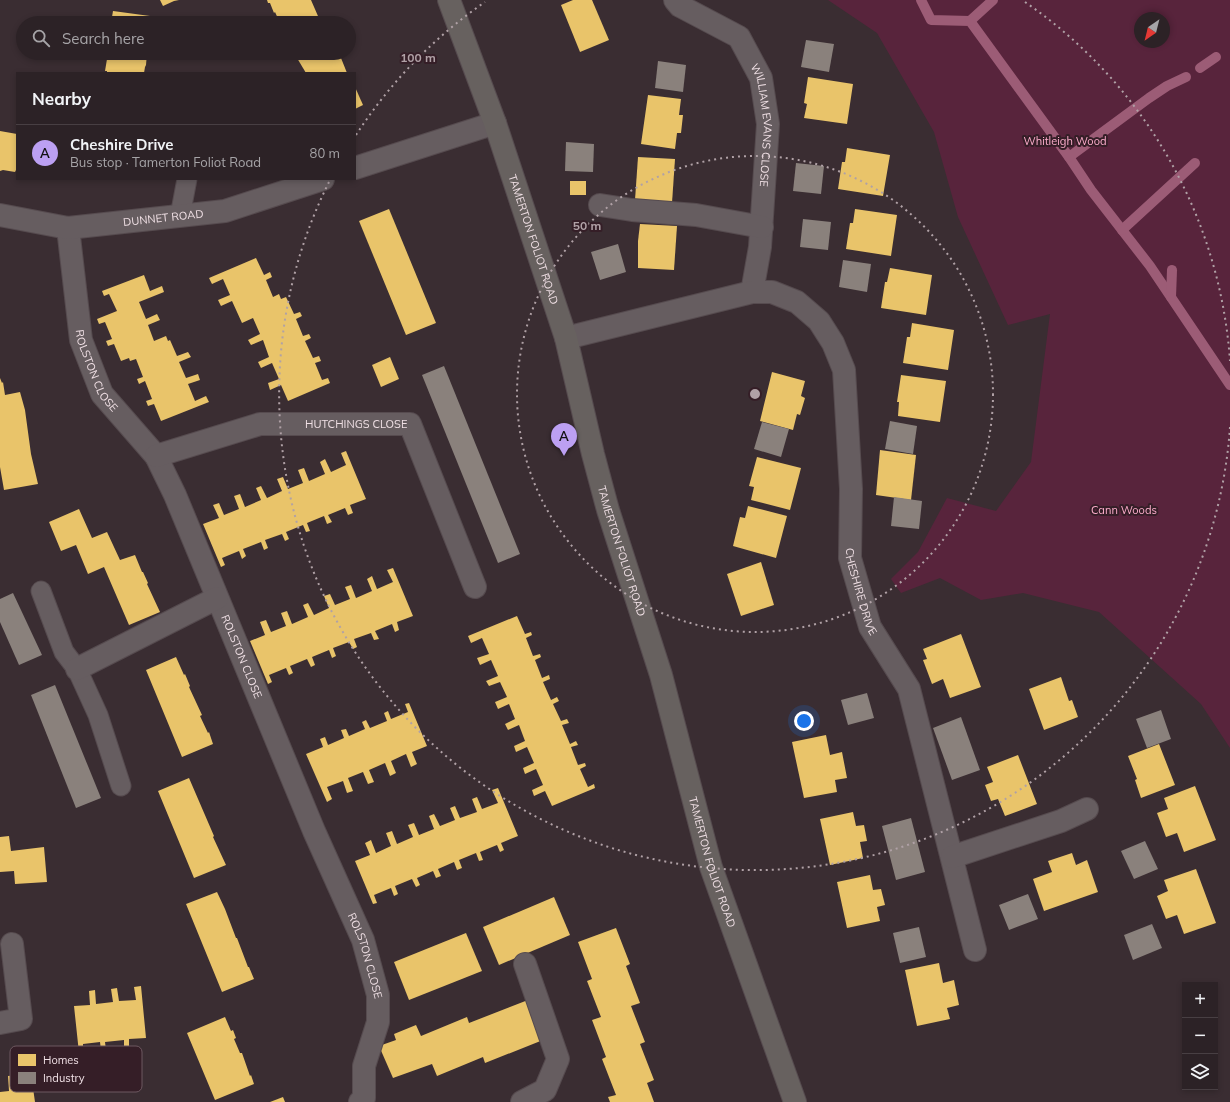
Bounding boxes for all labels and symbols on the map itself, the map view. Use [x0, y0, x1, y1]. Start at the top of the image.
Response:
north arrow [1134, 12, 1170, 48]
text: 100 m [400, 50, 436, 65]
street label: WILLIAM EVANS CLOSE [748, 61, 775, 187]
park label: Whitleigh Wood [1023, 134, 1107, 148]
street label: TAMERTON FOLIOT ROAD [505, 173, 561, 306]
street label: DUNNET ROAD [122, 206, 204, 229]
text: 50 m [573, 218, 601, 233]
street label: ROLSTON CLOSE [73, 329, 121, 414]
centre of rings [748, 387, 762, 401]
street label: HUTCHINGS CLOSE [305, 417, 407, 431]
pin: A [551, 423, 577, 456]
street label: TAMERTON FOLIOT ROAD [595, 484, 649, 618]
park label: Cann Woods [1091, 503, 1157, 517]
street label: CHESHIRE DRIVE [843, 548, 880, 638]
street label: ROLSTON CLOSE [218, 612, 265, 700]
your location [794, 711, 814, 731]
street label: TAMERTON FOLIOT ROAD [686, 795, 739, 929]
street label: ROLSTON CLOSE [345, 911, 386, 1000]
legend [10, 1046, 142, 1092]
text: Homes [43, 1053, 79, 1067]
text: Industry [43, 1071, 85, 1085]

